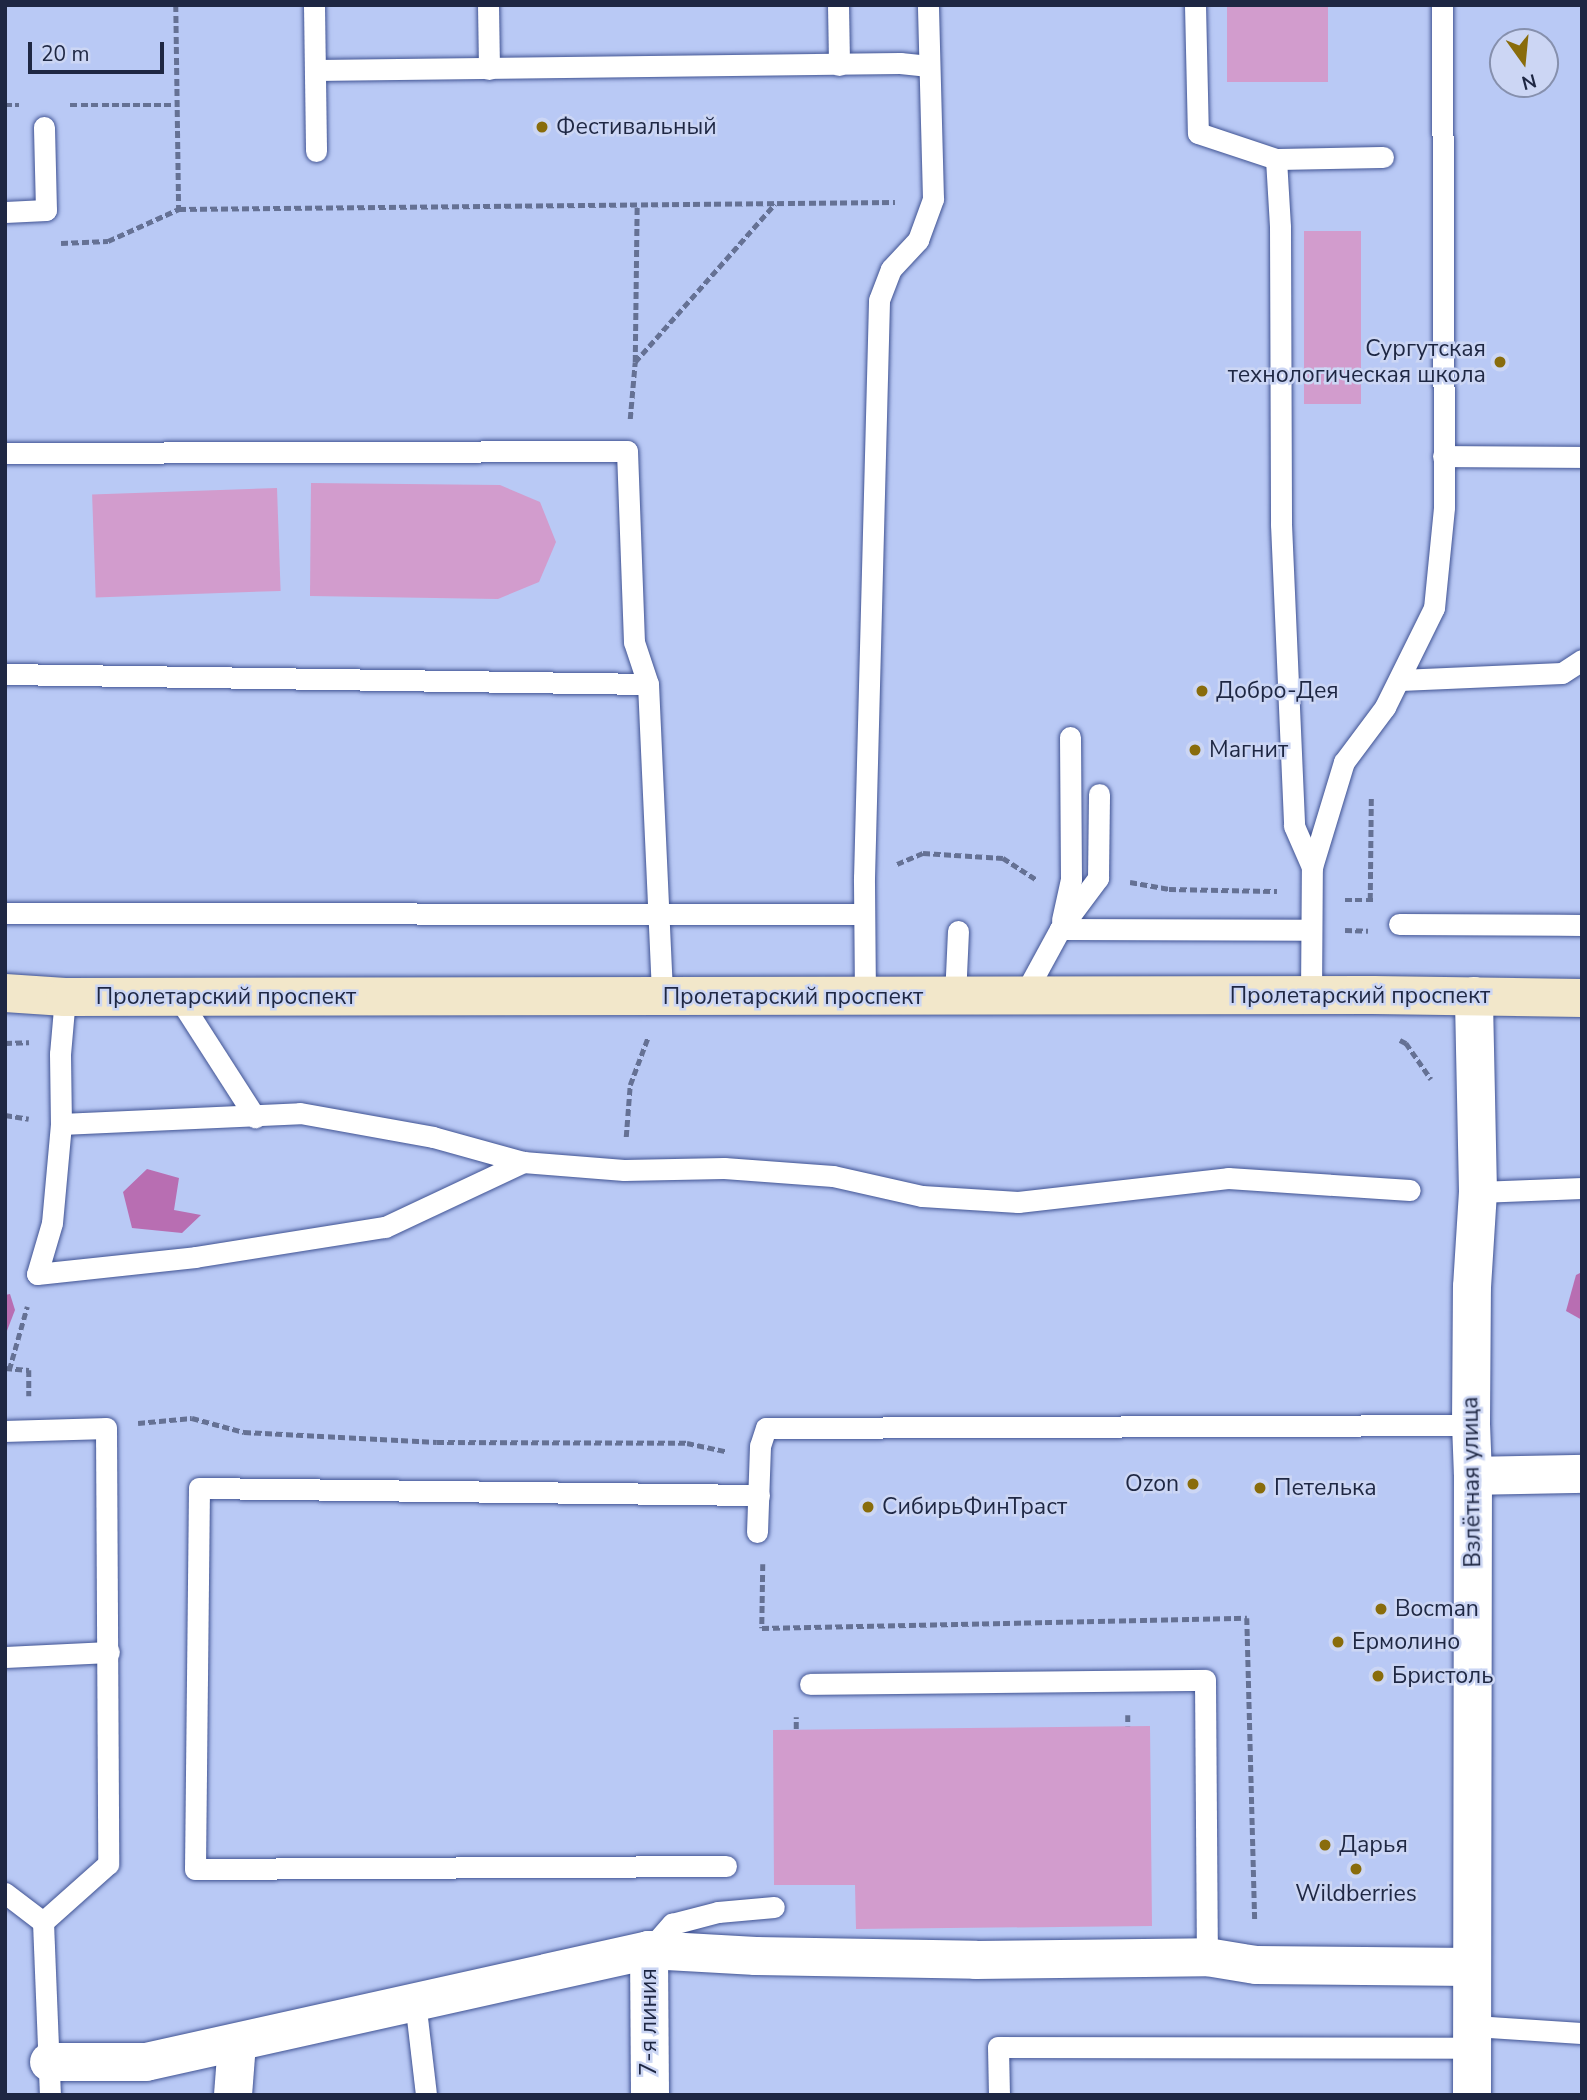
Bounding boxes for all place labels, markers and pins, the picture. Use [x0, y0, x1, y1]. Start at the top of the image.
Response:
place label: Фестивальный [556, 113, 717, 141]
marker: Фестивальный [534, 119, 550, 135]
place label: Сургутская технологическая школа [1228, 335, 1486, 389]
marker: Сургутская технологическая школа [1492, 354, 1508, 370]
place label: Добро-Дея [1216, 677, 1339, 705]
marker: Добро-Дея [1194, 683, 1210, 699]
place label: Магнит [1209, 736, 1288, 764]
marker: Магнит [1187, 742, 1203, 758]
place label: Ozon [1125, 1470, 1179, 1498]
place label: Петелька [1274, 1474, 1377, 1502]
marker: Ozon [1185, 1476, 1201, 1492]
marker: Петелька [1252, 1480, 1268, 1496]
place label: СибирьФинТраст [882, 1493, 1067, 1521]
marker: СибирьФинТраст [860, 1499, 876, 1515]
place label: Bocman [1395, 1595, 1479, 1623]
marker: Bocman [1373, 1601, 1389, 1617]
place label: Ермолино [1352, 1628, 1460, 1656]
marker: Ермолино [1330, 1634, 1346, 1650]
place label: Бристоль [1392, 1662, 1494, 1690]
marker: Бристоль [1370, 1668, 1386, 1684]
place label: Дарья [1339, 1831, 1408, 1859]
marker: Дарья [1317, 1837, 1333, 1853]
marker: Wildberries [1348, 1861, 1364, 1877]
place label: Wildberries [1295, 1880, 1417, 1908]

